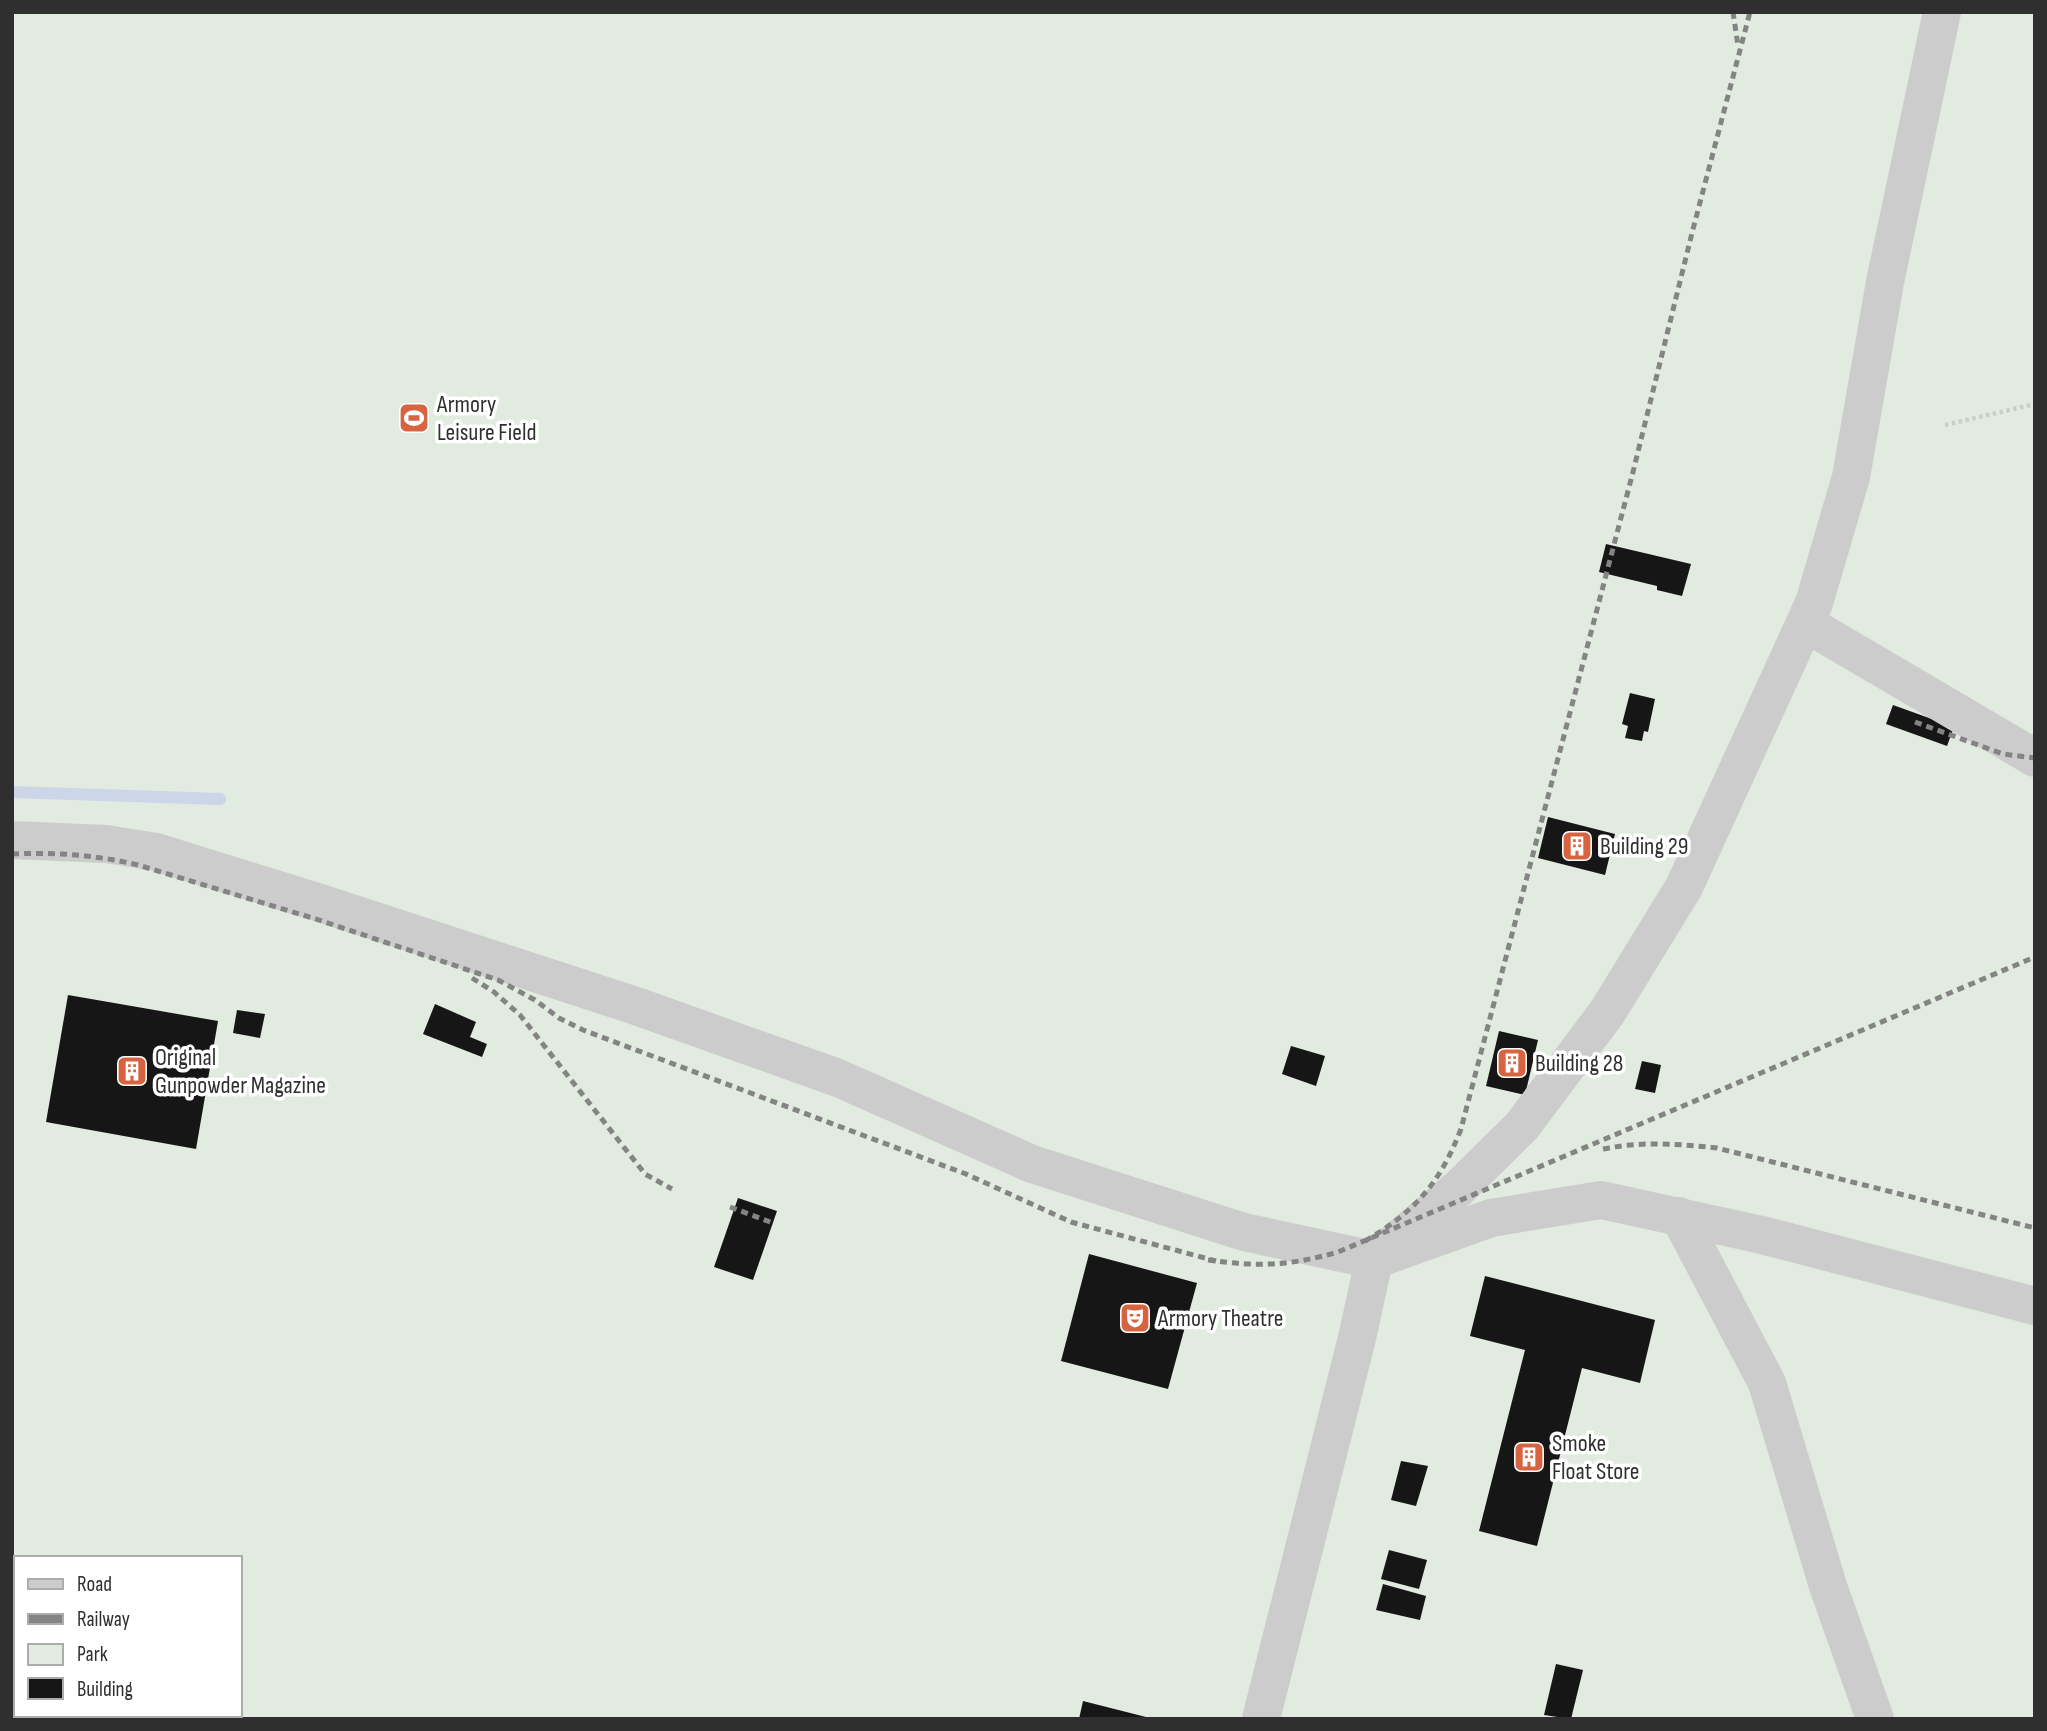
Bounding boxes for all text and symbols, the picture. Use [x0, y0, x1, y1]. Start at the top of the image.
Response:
place label: Armory Leisure Field [436, 390, 536, 447]
sports icon: Armory Leisure Field [397, 401, 431, 435]
building icon: Building 29 [1560, 829, 1594, 863]
place label: Building 29 [1600, 832, 1688, 861]
place label: Original Gunpowder Magazine [155, 1043, 326, 1100]
building icon: Building 28 [1495, 1046, 1529, 1080]
place label: Building 28 [1535, 1049, 1623, 1078]
building icon: Original Gunpowder Magazine [115, 1054, 149, 1088]
theatre icon: Armory Theatre [1118, 1301, 1152, 1335]
place label: Armory Theatre [1157, 1304, 1283, 1333]
place label: Smoke Float Store [1552, 1429, 1639, 1486]
building icon: Smoke Float Store [1512, 1440, 1546, 1474]
legend [14, 1556, 242, 1717]
text: Road [77, 1572, 112, 1597]
text: Railway [77, 1607, 130, 1632]
text: Park [77, 1642, 108, 1667]
text: Building [77, 1677, 133, 1702]

